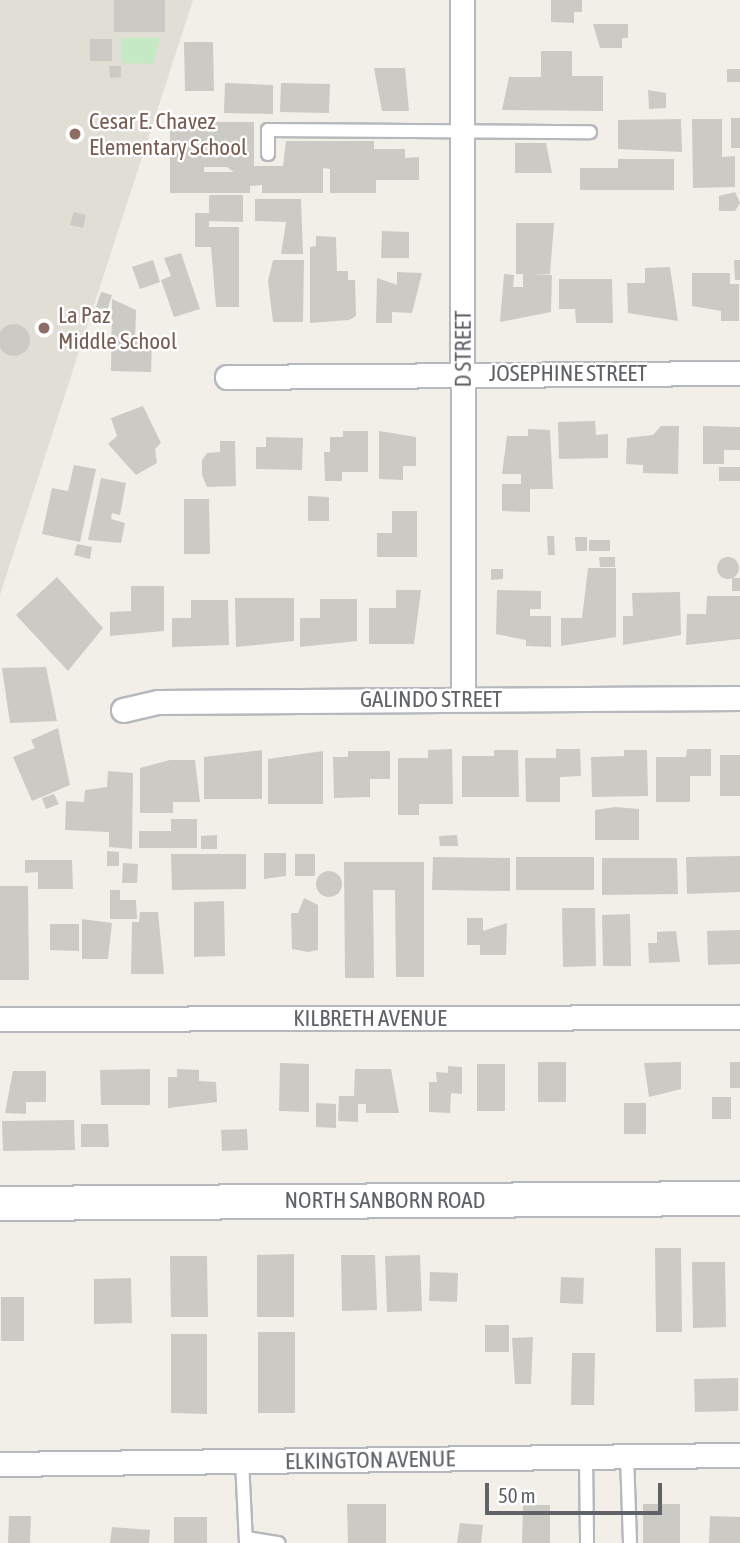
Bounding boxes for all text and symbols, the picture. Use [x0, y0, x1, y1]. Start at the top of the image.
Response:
place label: Cesar E. Chavez Elementary School [89, 107, 247, 161]
marker: Cesar E. Chavez Elementary School [67, 126, 83, 142]
place label: La Paz Middle School [58, 301, 177, 355]
street label: D STREET [449, 311, 477, 387]
marker: La Paz Middle School [36, 320, 52, 336]
street label: JOSEPHINE STREET [489, 359, 647, 387]
street label: GALINDO STREET [360, 685, 502, 713]
street label: KILBRETH AVENUE [293, 1004, 447, 1032]
street label: NORTH SANBORN ROAD [284, 1186, 486, 1214]
street label: ELKINGTON AVENUE [285, 1445, 455, 1475]
scale bar [488, 1470, 665, 1514]
text: 50 m [498, 1483, 536, 1507]

